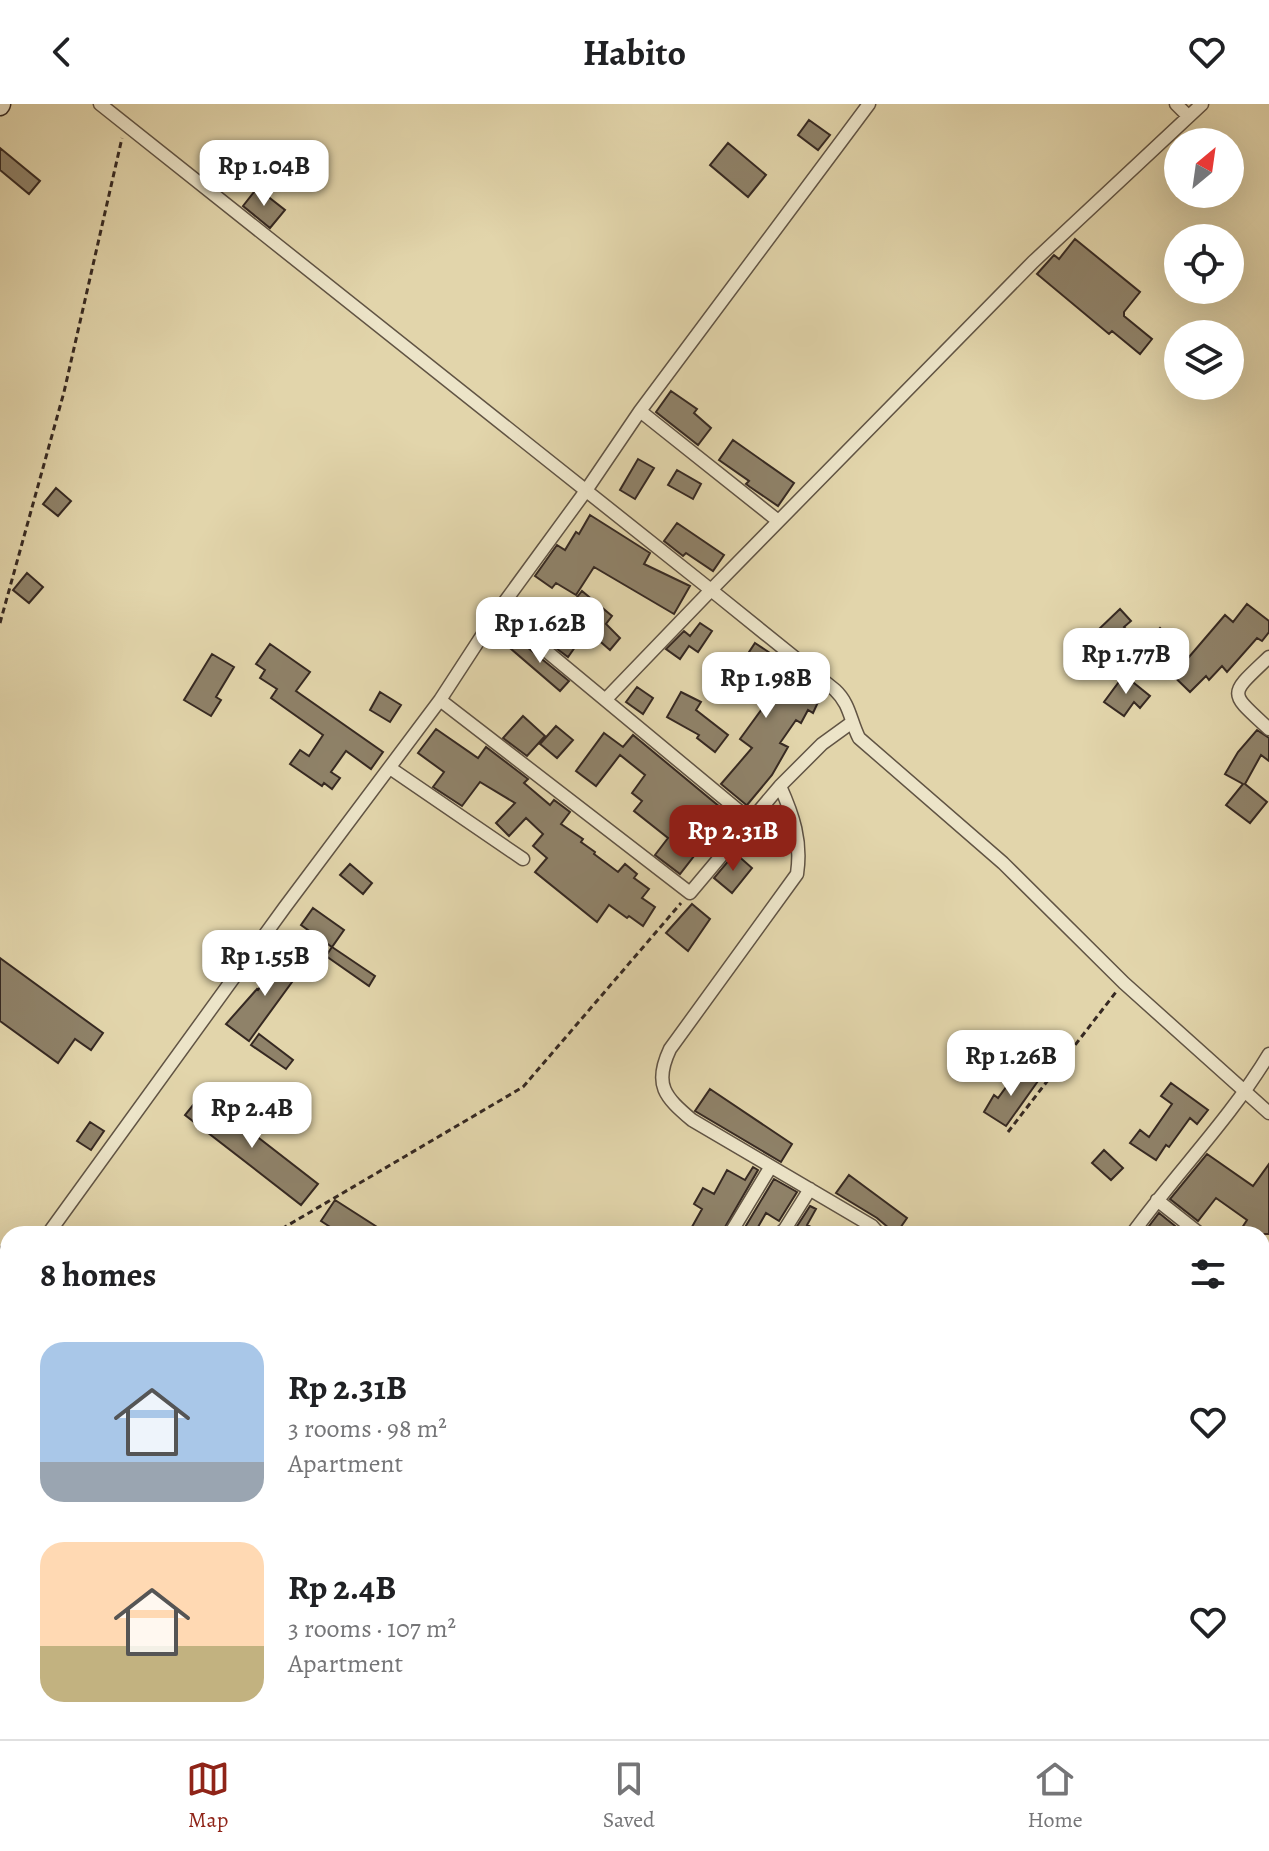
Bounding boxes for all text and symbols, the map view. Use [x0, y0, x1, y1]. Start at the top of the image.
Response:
text: Habito [583, 28, 686, 77]
icon: back [40, 30, 84, 74]
icon: heart [1185, 30, 1229, 74]
north arrow [1164, 128, 1244, 208]
map controls [1164, 128, 1244, 400]
pin: Rp 1.04B [181, 140, 347, 208]
text: Rp 1.04B [218, 148, 310, 183]
button: locate [1164, 224, 1244, 304]
button: layers [1164, 320, 1244, 400]
pin: Rp 1.62B [457, 597, 623, 665]
text: Rp 1.62B [494, 605, 586, 640]
pin: Rp 1.77B [1043, 628, 1209, 696]
text: Rp 1.77B [1081, 636, 1171, 671]
pin: Rp 1.98B [683, 652, 849, 720]
text: Rp 1.98B [720, 660, 812, 695]
pin: Rp 2.31B [650, 805, 816, 873]
text: Rp 2.31B [687, 813, 779, 848]
pin: Rp 1.55B [182, 930, 348, 998]
text: Rp 1.55B [220, 938, 310, 973]
pin: Rp 1.26B [928, 1030, 1094, 1098]
text: Rp 1.26B [965, 1038, 1057, 1073]
pin: Rp 2.4B [178, 1082, 326, 1150]
text: Rp 2.4B [211, 1090, 293, 1125]
text: 8 homes [40, 1251, 156, 1298]
icon: filters [1186, 1252, 1230, 1296]
text: Rp 2.31B [288, 1364, 407, 1411]
icon: home [104, 1374, 200, 1470]
icon: heart [1186, 1400, 1230, 1444]
text: 3 rooms · 98 m² [288, 1411, 447, 1446]
text: Apartment [288, 1446, 403, 1481]
text: Rp 2.4B [288, 1564, 396, 1611]
icon: home [104, 1574, 200, 1670]
icon: heart [1186, 1600, 1230, 1644]
text: 3 rooms · 107 m² [288, 1611, 456, 1646]
text: Apartment [288, 1646, 403, 1681]
tab: Map [186, 1757, 230, 1835]
tab: Saved [603, 1757, 655, 1835]
tab: Home [1027, 1757, 1083, 1835]

